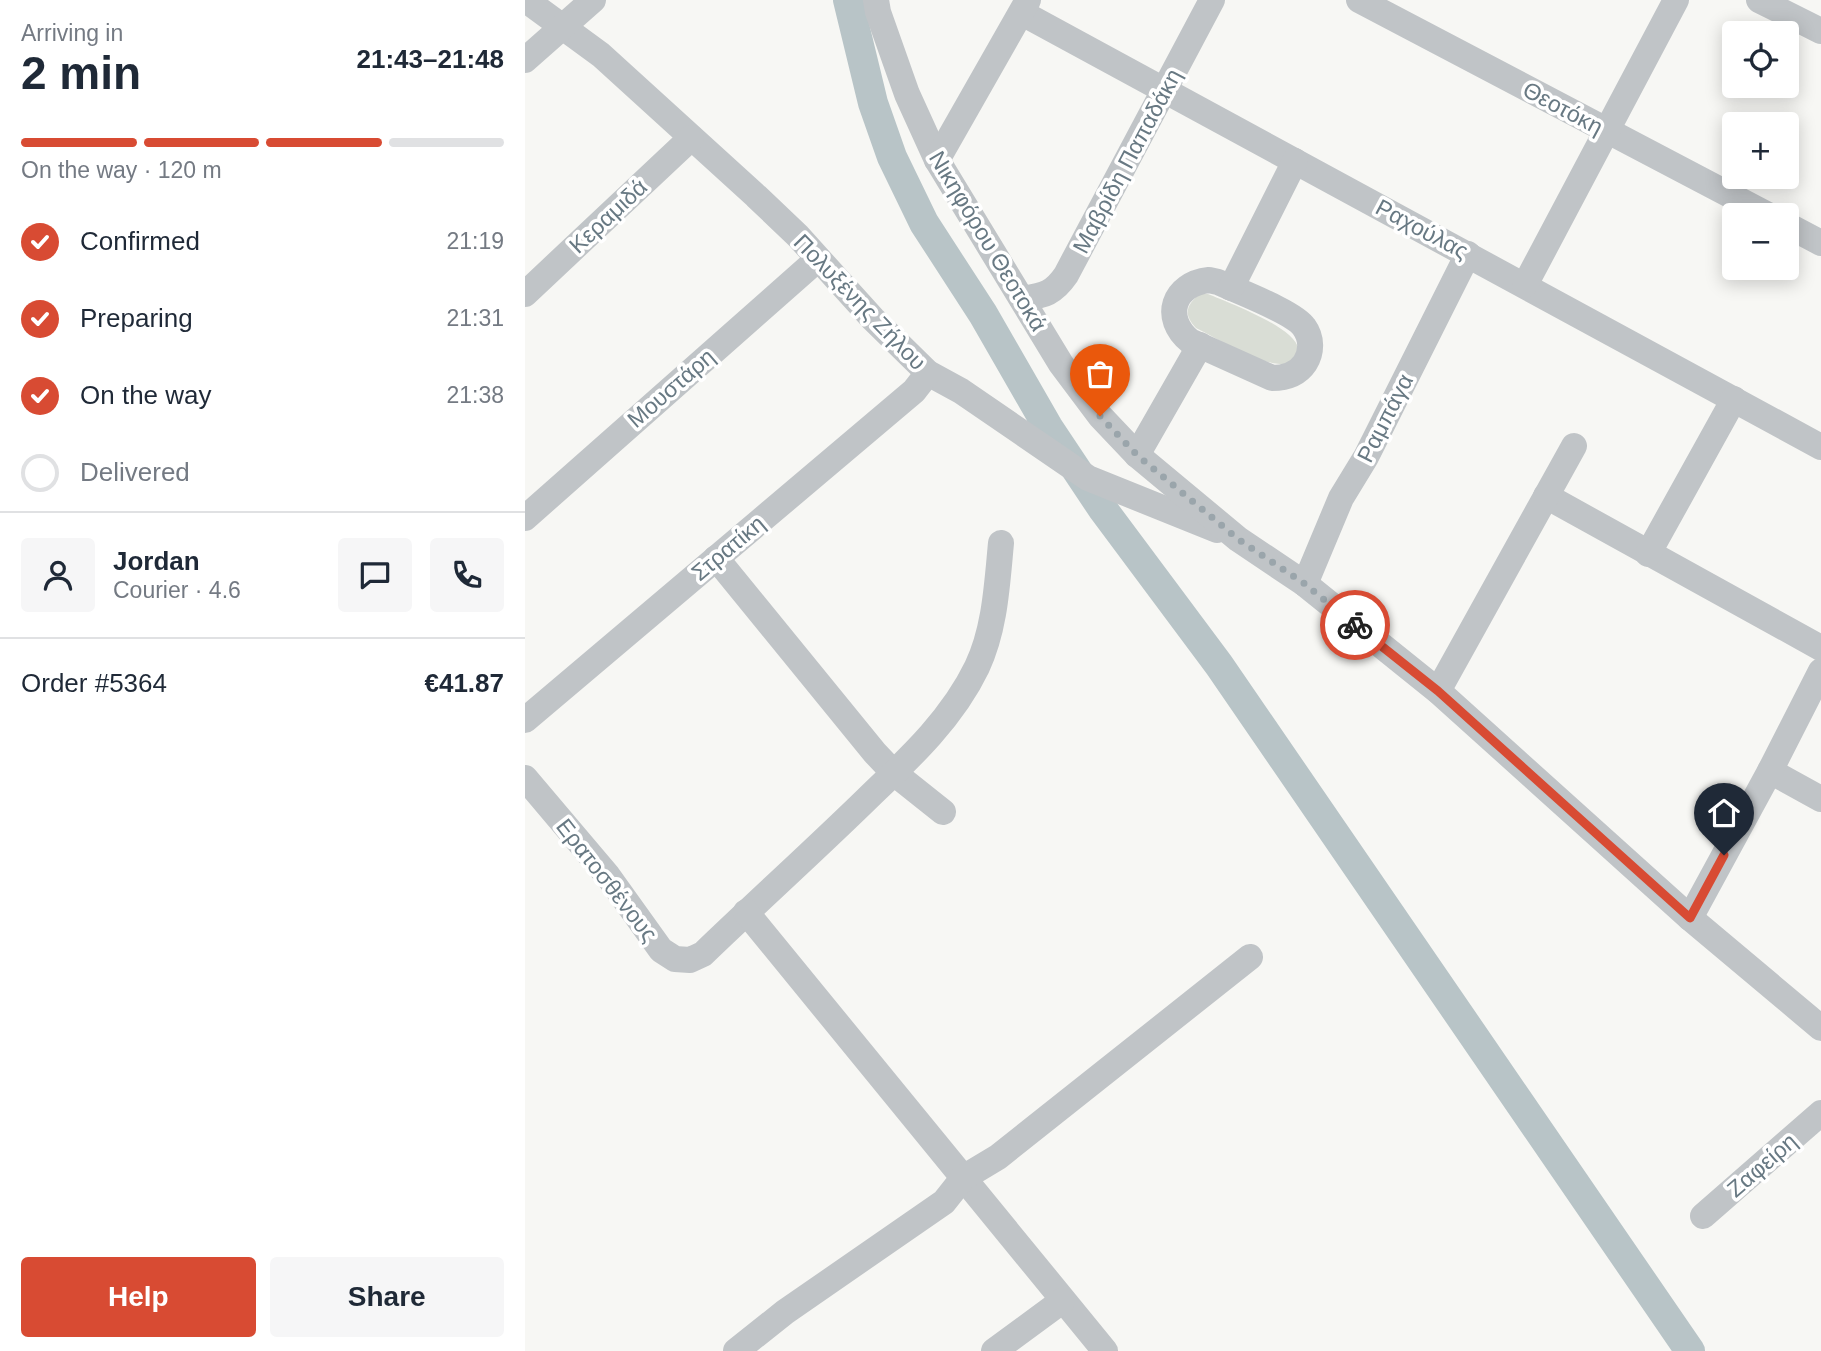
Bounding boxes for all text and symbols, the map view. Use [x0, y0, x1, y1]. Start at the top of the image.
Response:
text: Arriving in [21, 20, 123, 46]
map controls [1722, 21, 1799, 280]
button: locate [1722, 21, 1799, 98]
text: 21:43–21:48 [357, 44, 504, 74]
text: 2 min [21, 47, 141, 99]
street label: Μαβρίδη Παπαδάκη [1067, 64, 1187, 258]
street label: Θεοτόκη [1519, 76, 1607, 140]
button: + [1722, 112, 1799, 189]
street label: Νικηφόρου Θεοτοκά [924, 146, 1052, 336]
text: On the way · 120 m [21, 157, 222, 183]
street label: Κεραμιδά [564, 174, 652, 258]
street label: Ραχούλας [1371, 194, 1473, 264]
button: − [1722, 203, 1799, 280]
icon: check [21, 223, 59, 261]
text: Confirmed [80, 226, 200, 256]
text: 21:19 [446, 228, 504, 254]
street label: Πολυξένης Ζήλου [789, 229, 931, 375]
icon: check [21, 300, 59, 338]
text: Preparing [80, 303, 193, 333]
text: 21:31 [446, 305, 504, 331]
street label: Μουστάρη [622, 343, 720, 433]
pin [1070, 344, 1130, 416]
icon: bag [1081, 355, 1119, 393]
street label: Ραμπάγα [1352, 370, 1418, 466]
icon: check [21, 377, 59, 415]
text: On the way [80, 380, 212, 410]
text: 21:38 [446, 382, 504, 408]
text: Delivered [80, 457, 190, 487]
street label: Στρατίκη [686, 510, 770, 586]
button: person [21, 538, 95, 612]
button: chat [338, 538, 412, 612]
button: phone [430, 538, 504, 612]
text: Jordan [113, 546, 200, 576]
text: Courier · 4.6 [113, 577, 241, 603]
courier [1320, 590, 1390, 660]
icon: bike [1336, 606, 1374, 644]
text: Order #5364 [21, 668, 167, 698]
text: €41.87 [424, 668, 504, 698]
pin [1694, 783, 1754, 855]
icon: home [1705, 794, 1743, 832]
street label: Ερατοσθένους [551, 813, 663, 947]
street label: Ζαφείρη [1722, 1128, 1802, 1202]
button: Help [21, 1257, 256, 1337]
button: Share [270, 1257, 504, 1337]

